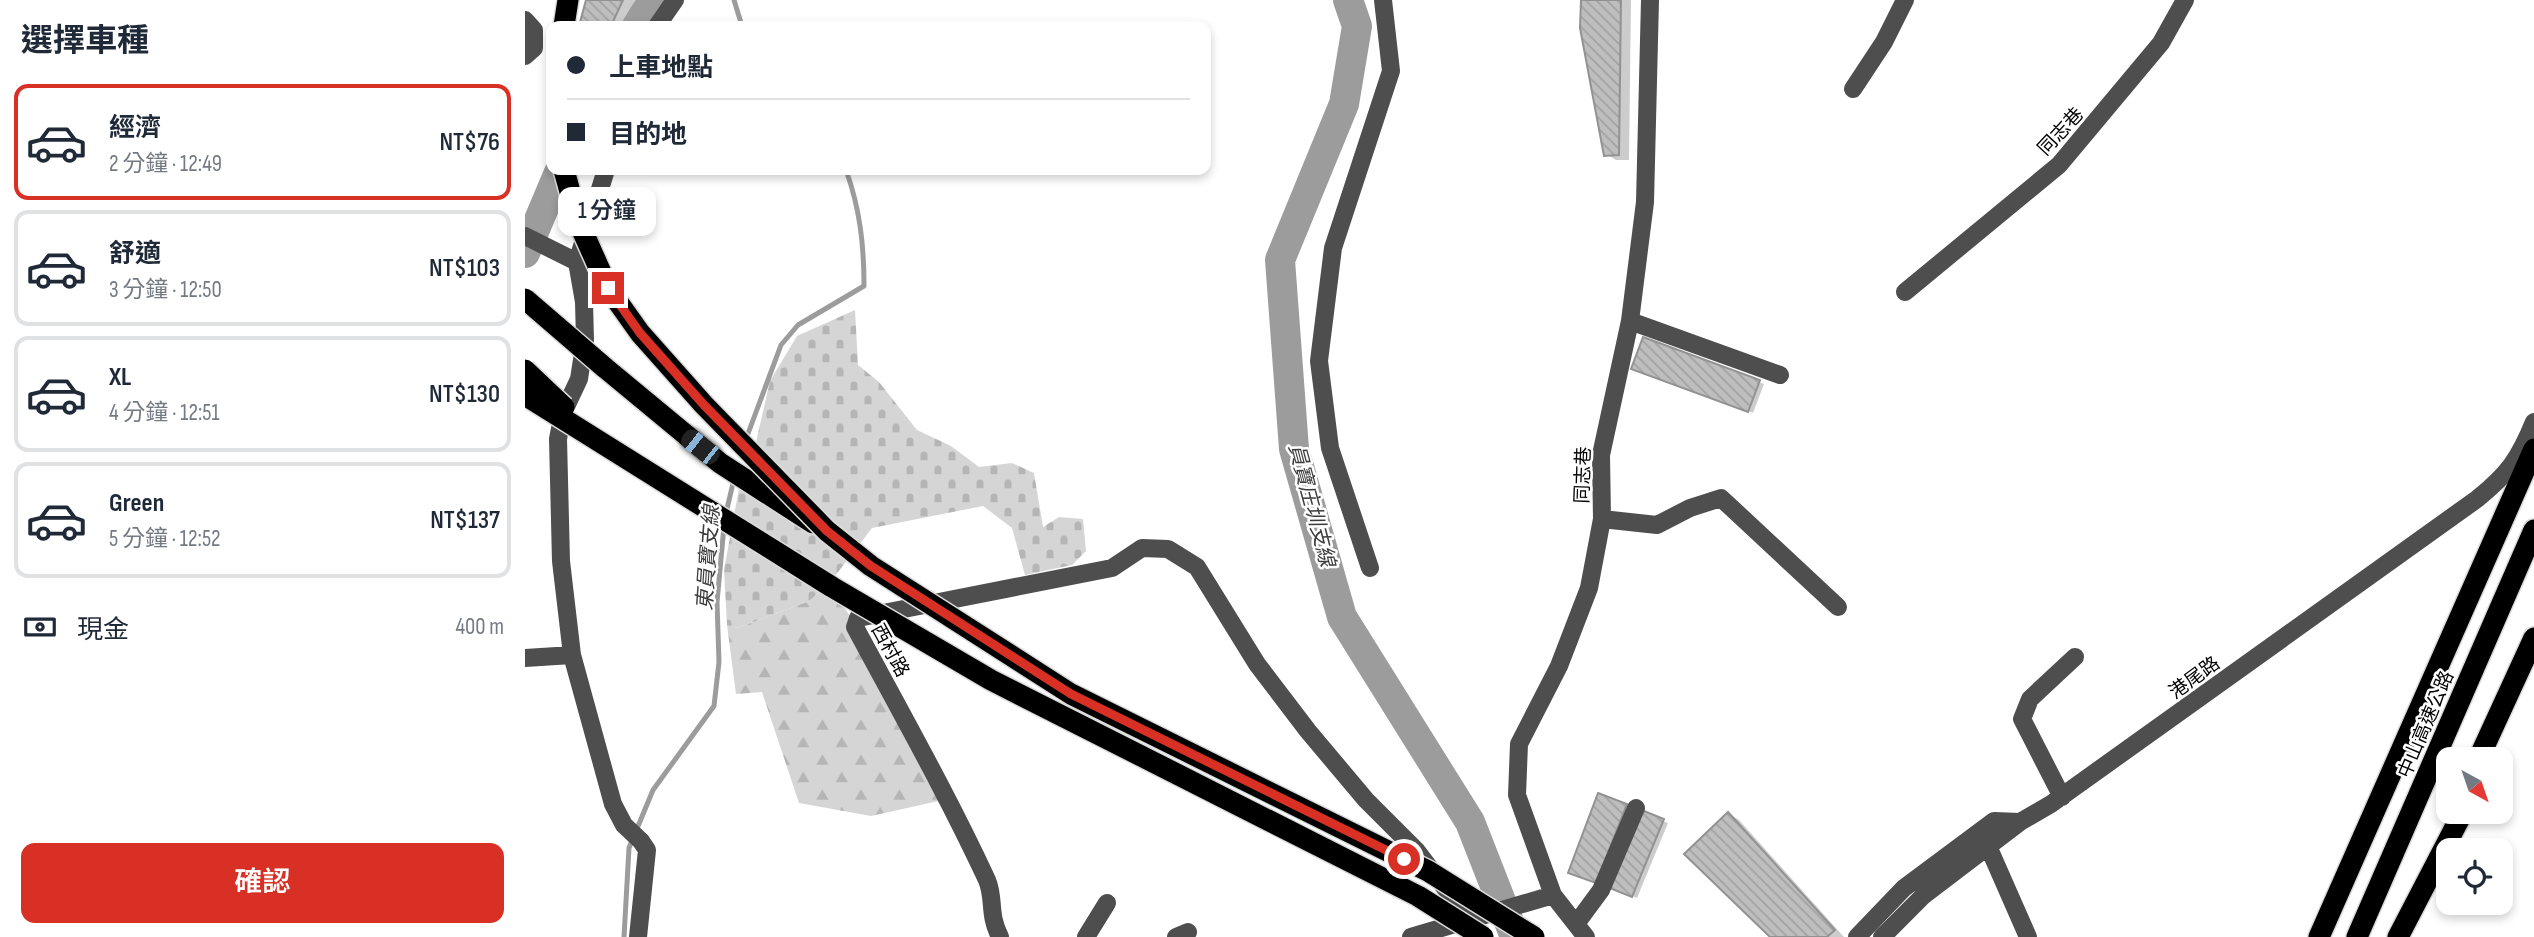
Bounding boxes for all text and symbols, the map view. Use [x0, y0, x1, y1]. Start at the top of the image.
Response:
text: 選擇車種 [21, 22, 149, 61]
text: 上車地點 [609, 53, 713, 84]
street label: 同志巷 [2033, 103, 2089, 161]
icon: car [25, 111, 88, 174]
text: 經濟 [109, 113, 161, 144]
text: 目的地 [609, 120, 687, 151]
text: NT$76 [439, 127, 500, 158]
text: 2 分鐘 · 12:49 [109, 150, 222, 178]
callout: 1 分鐘 [559, 187, 657, 236]
text: 1 分鐘 [578, 197, 636, 225]
icon: car [25, 237, 88, 300]
text: 舒適 [109, 239, 161, 270]
text: NT$103 [429, 253, 500, 284]
route end [592, 272, 624, 304]
text: 3 分鐘 · 12:50 [109, 276, 222, 304]
text: XL [109, 362, 131, 393]
icon: car [25, 363, 88, 426]
text: NT$130 [429, 379, 500, 410]
text: 4 分鐘 · 12:51 [109, 399, 220, 427]
car [677, 426, 724, 468]
water label: 員寶庄圳支線 [1283, 441, 1340, 571]
street label: 同志巷 [1571, 446, 1596, 504]
text: Green [109, 488, 164, 519]
icon: car [25, 489, 88, 552]
water label: 東員寶支線 [692, 503, 725, 611]
text: NT$137 [430, 505, 500, 536]
text: 5 分鐘 · 12:52 [109, 525, 221, 553]
icon: cash [21, 608, 59, 646]
text: 400 m [455, 613, 504, 641]
text: 現金 [77, 615, 129, 646]
street label: 西村路 [866, 620, 914, 681]
street label: 港尾路 [2165, 652, 2225, 704]
street label: 中山高速公路 [2394, 668, 2459, 782]
north arrow [2436, 747, 2513, 824]
map controls [2436, 747, 2513, 915]
button: locate [2436, 838, 2513, 915]
button: 確認 [21, 843, 504, 923]
route start [1388, 843, 1420, 875]

